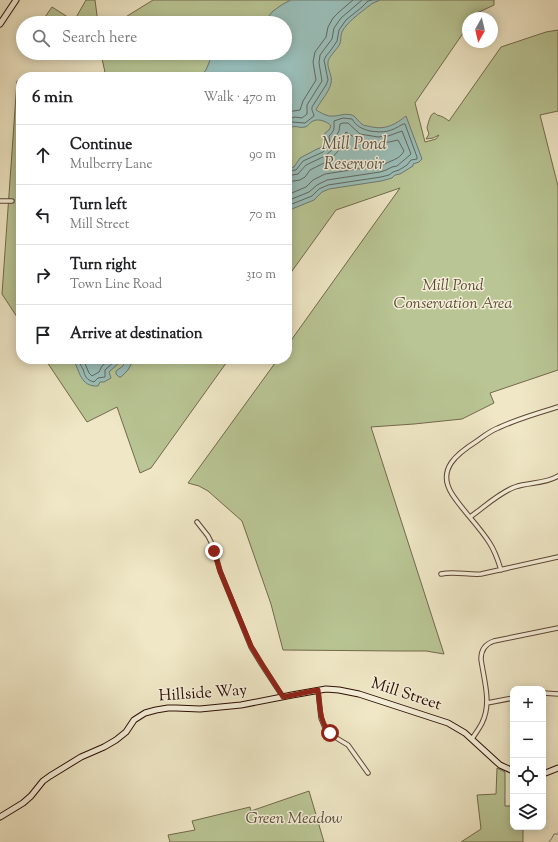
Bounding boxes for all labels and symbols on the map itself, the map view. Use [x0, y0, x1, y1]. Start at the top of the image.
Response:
north arrow [462, 12, 498, 48]
water label: Mill Pond Reservoir [321, 133, 387, 177]
park label: Mill Pond Conservation Area [393, 275, 513, 316]
route end [205, 542, 223, 560]
street label: Mill Street [368, 673, 445, 717]
street label: Hillside Way [158, 679, 248, 709]
route start [321, 724, 339, 742]
park label: Green Meadow [246, 808, 343, 831]

